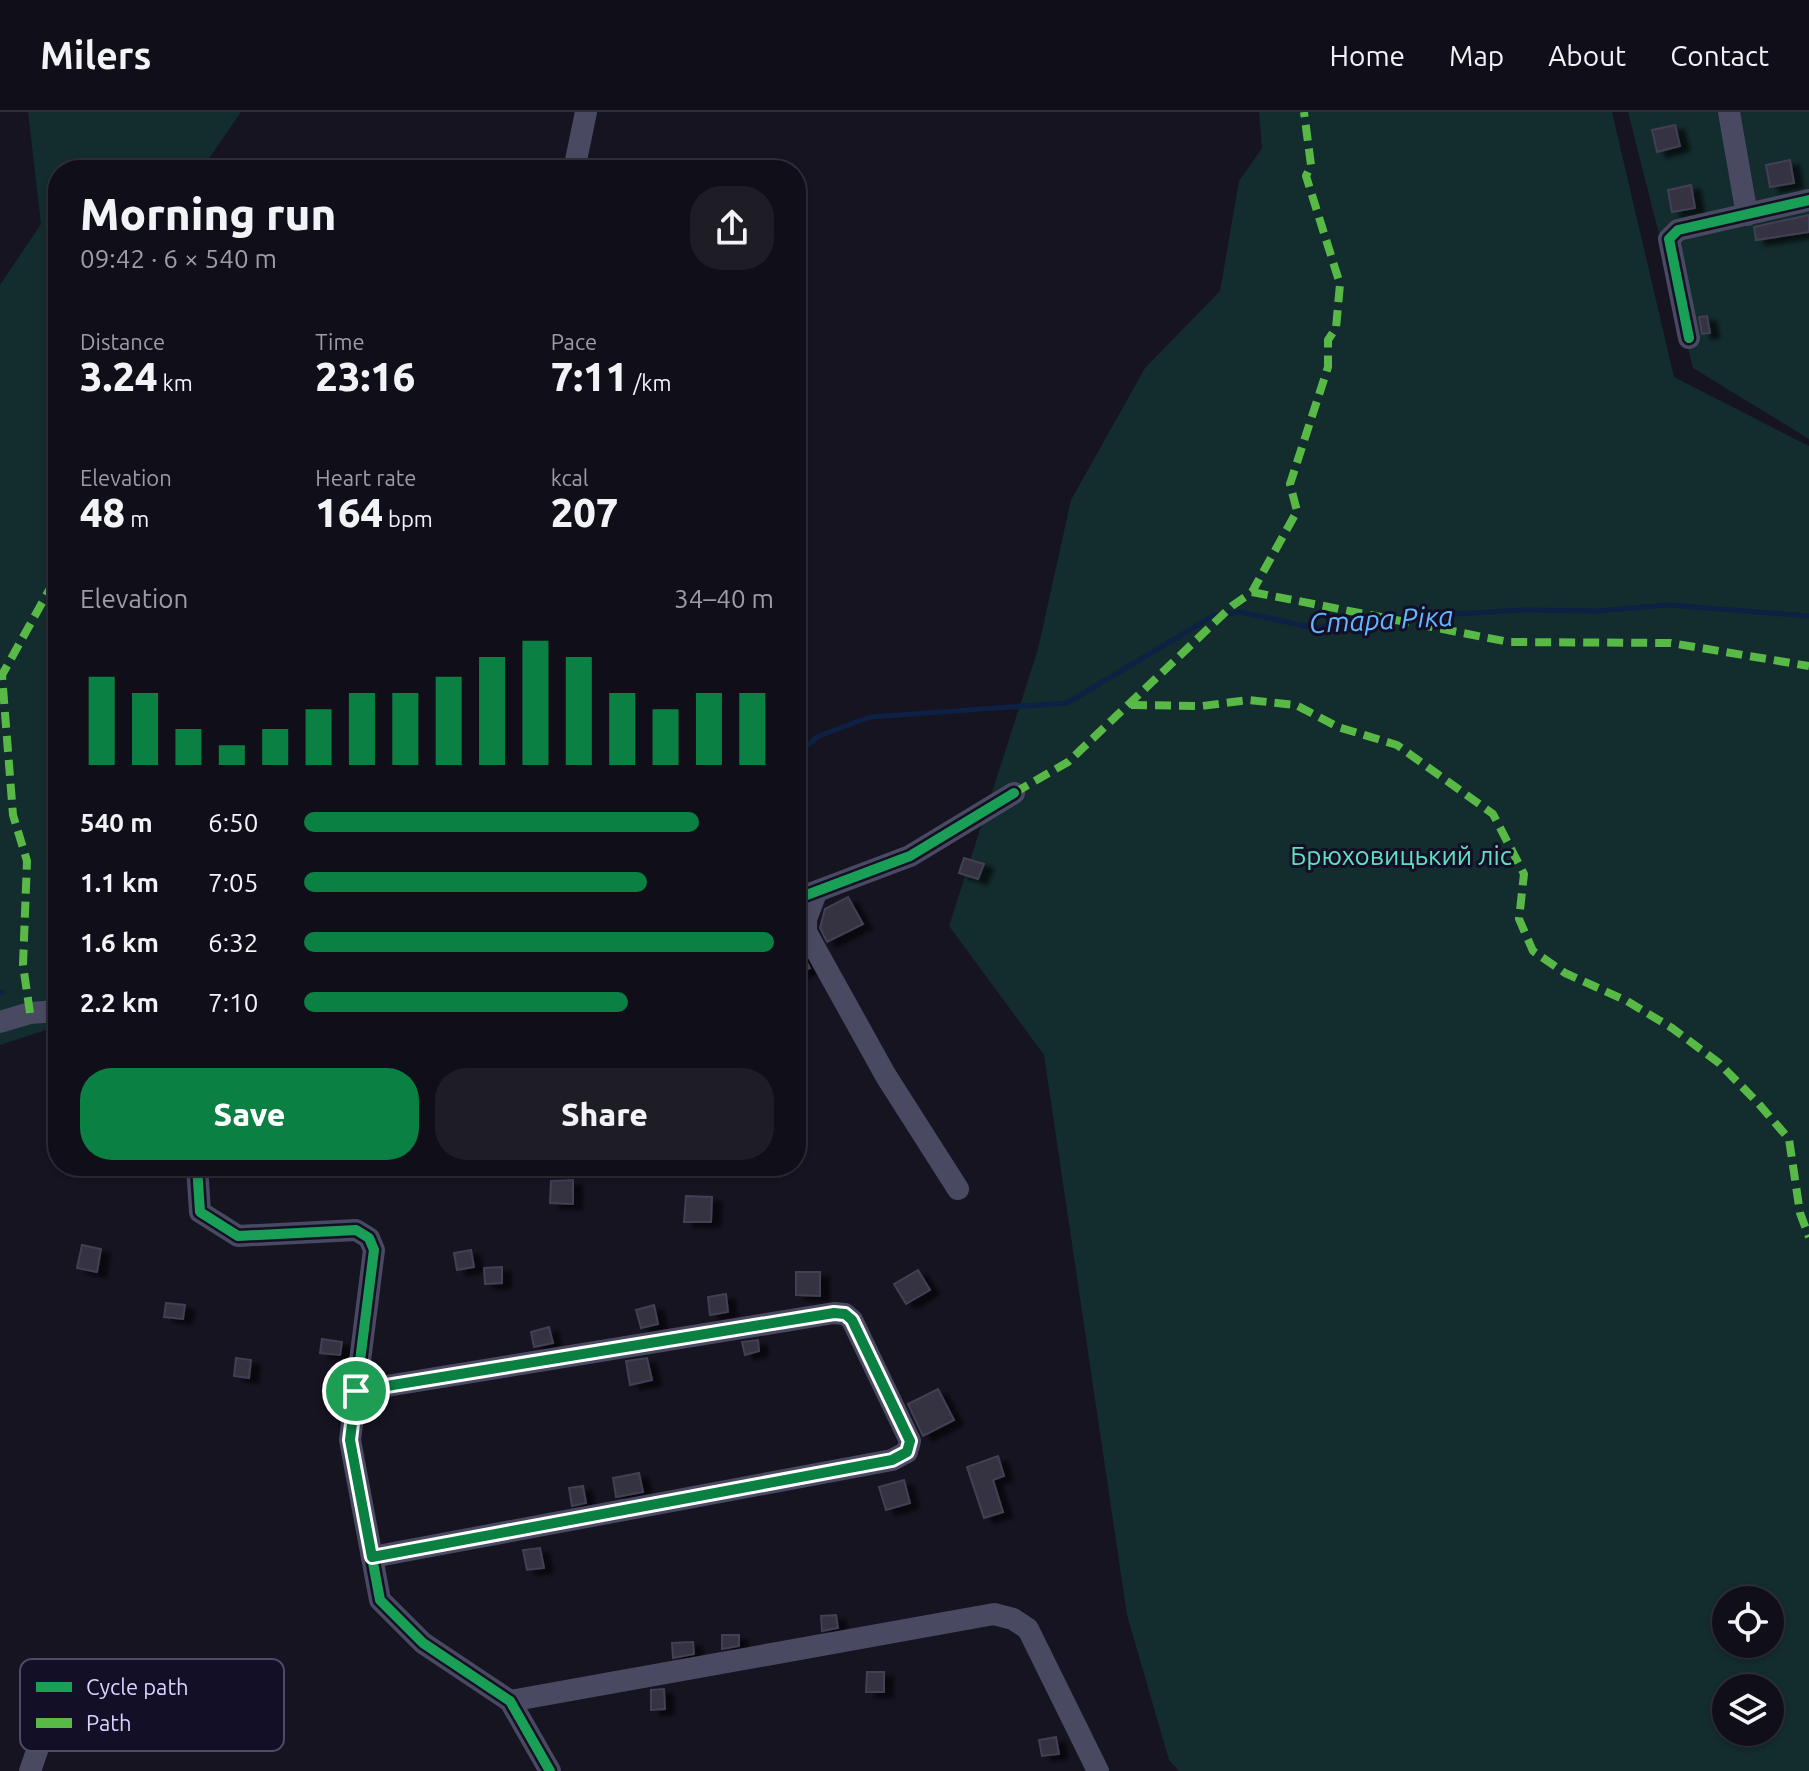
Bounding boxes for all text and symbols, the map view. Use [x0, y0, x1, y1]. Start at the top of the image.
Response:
text: Milers [40, 34, 151, 76]
text: Home [1330, 40, 1405, 71]
text: Map [1449, 40, 1504, 71]
text: About [1548, 40, 1626, 71]
text: Contact [1670, 40, 1769, 71]
button: share [690, 186, 774, 270]
text: Morning run [80, 189, 336, 238]
text: 09:42 · 6 × 540 m [80, 244, 277, 273]
text: Distance [80, 329, 165, 354]
text: Time [315, 329, 365, 354]
text: Pace [551, 329, 597, 354]
text: 3.24 [80, 354, 158, 399]
text: 23:16 [315, 354, 415, 399]
text: 7:11 [551, 354, 628, 399]
text: km [158, 370, 193, 395]
text: /km [628, 370, 671, 395]
text: Elevation [80, 465, 172, 490]
text: Heart rate [315, 465, 417, 490]
text: kcal [551, 465, 589, 490]
text: 48 [80, 490, 125, 535]
text: 164 [315, 490, 383, 535]
text: 207 [551, 490, 618, 535]
text: m [125, 506, 149, 531]
text: bpm [383, 506, 433, 531]
text: Elevation [80, 584, 188, 613]
text: 34–40 m [674, 584, 774, 613]
water label: Стара Ріка [1308, 600, 1454, 638]
text: 540 m [80, 808, 153, 837]
text: 6:50 [208, 808, 258, 837]
park label: Брюховицький ліс [1290, 841, 1512, 870]
text: 1.1 km [80, 868, 159, 897]
text: 7:05 [208, 868, 258, 897]
text: 1.6 km [80, 928, 159, 957]
text: 6:32 [208, 928, 258, 957]
text: 2.2 km [80, 988, 159, 1017]
text: 7:10 [208, 988, 258, 1017]
button: Save [80, 1068, 419, 1160]
button: Share [435, 1068, 774, 1160]
pin [322, 1357, 390, 1425]
icon: arrive [334, 1369, 378, 1413]
map controls [1712, 1586, 1784, 1746]
button: locate [1712, 1586, 1784, 1658]
legend [20, 1659, 284, 1751]
text: Cycle path [86, 1674, 189, 1699]
button: layers [1712, 1674, 1784, 1746]
text: Path [86, 1710, 131, 1735]

